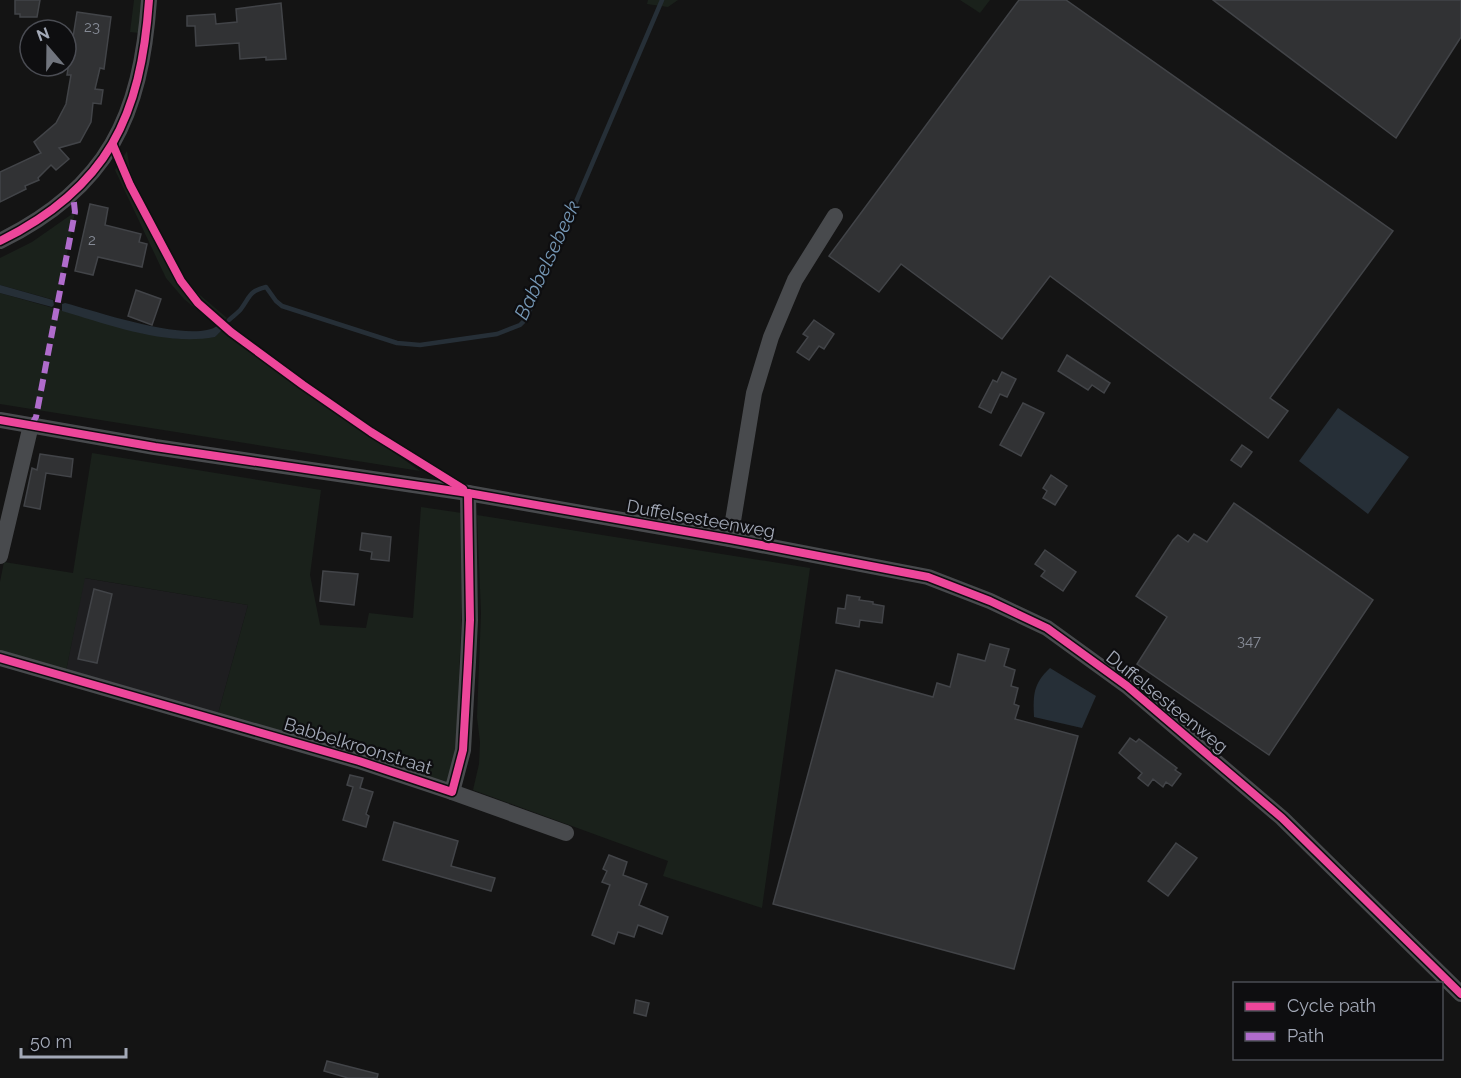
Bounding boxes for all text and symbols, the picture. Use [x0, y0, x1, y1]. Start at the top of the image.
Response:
north arrow [18, 18, 78, 78]
house number: 23 [84, 18, 100, 36]
text: N [34, 23, 52, 45]
water label: Babbelsebeek [509, 196, 585, 323]
house number: 2 [88, 231, 96, 249]
street label: Duffelsesteenweg [625, 495, 777, 542]
house number: 347 [1237, 632, 1261, 650]
street label: Duffelsesteenweg [1102, 646, 1232, 757]
street label: Babbelkroonstraat [282, 713, 435, 778]
legend [1233, 982, 1443, 1060]
text: Cycle path [1287, 995, 1376, 1016]
scale bar [21, 1021, 126, 1059]
text: Path [1287, 1025, 1324, 1046]
text: 50 m [30, 1031, 72, 1052]

